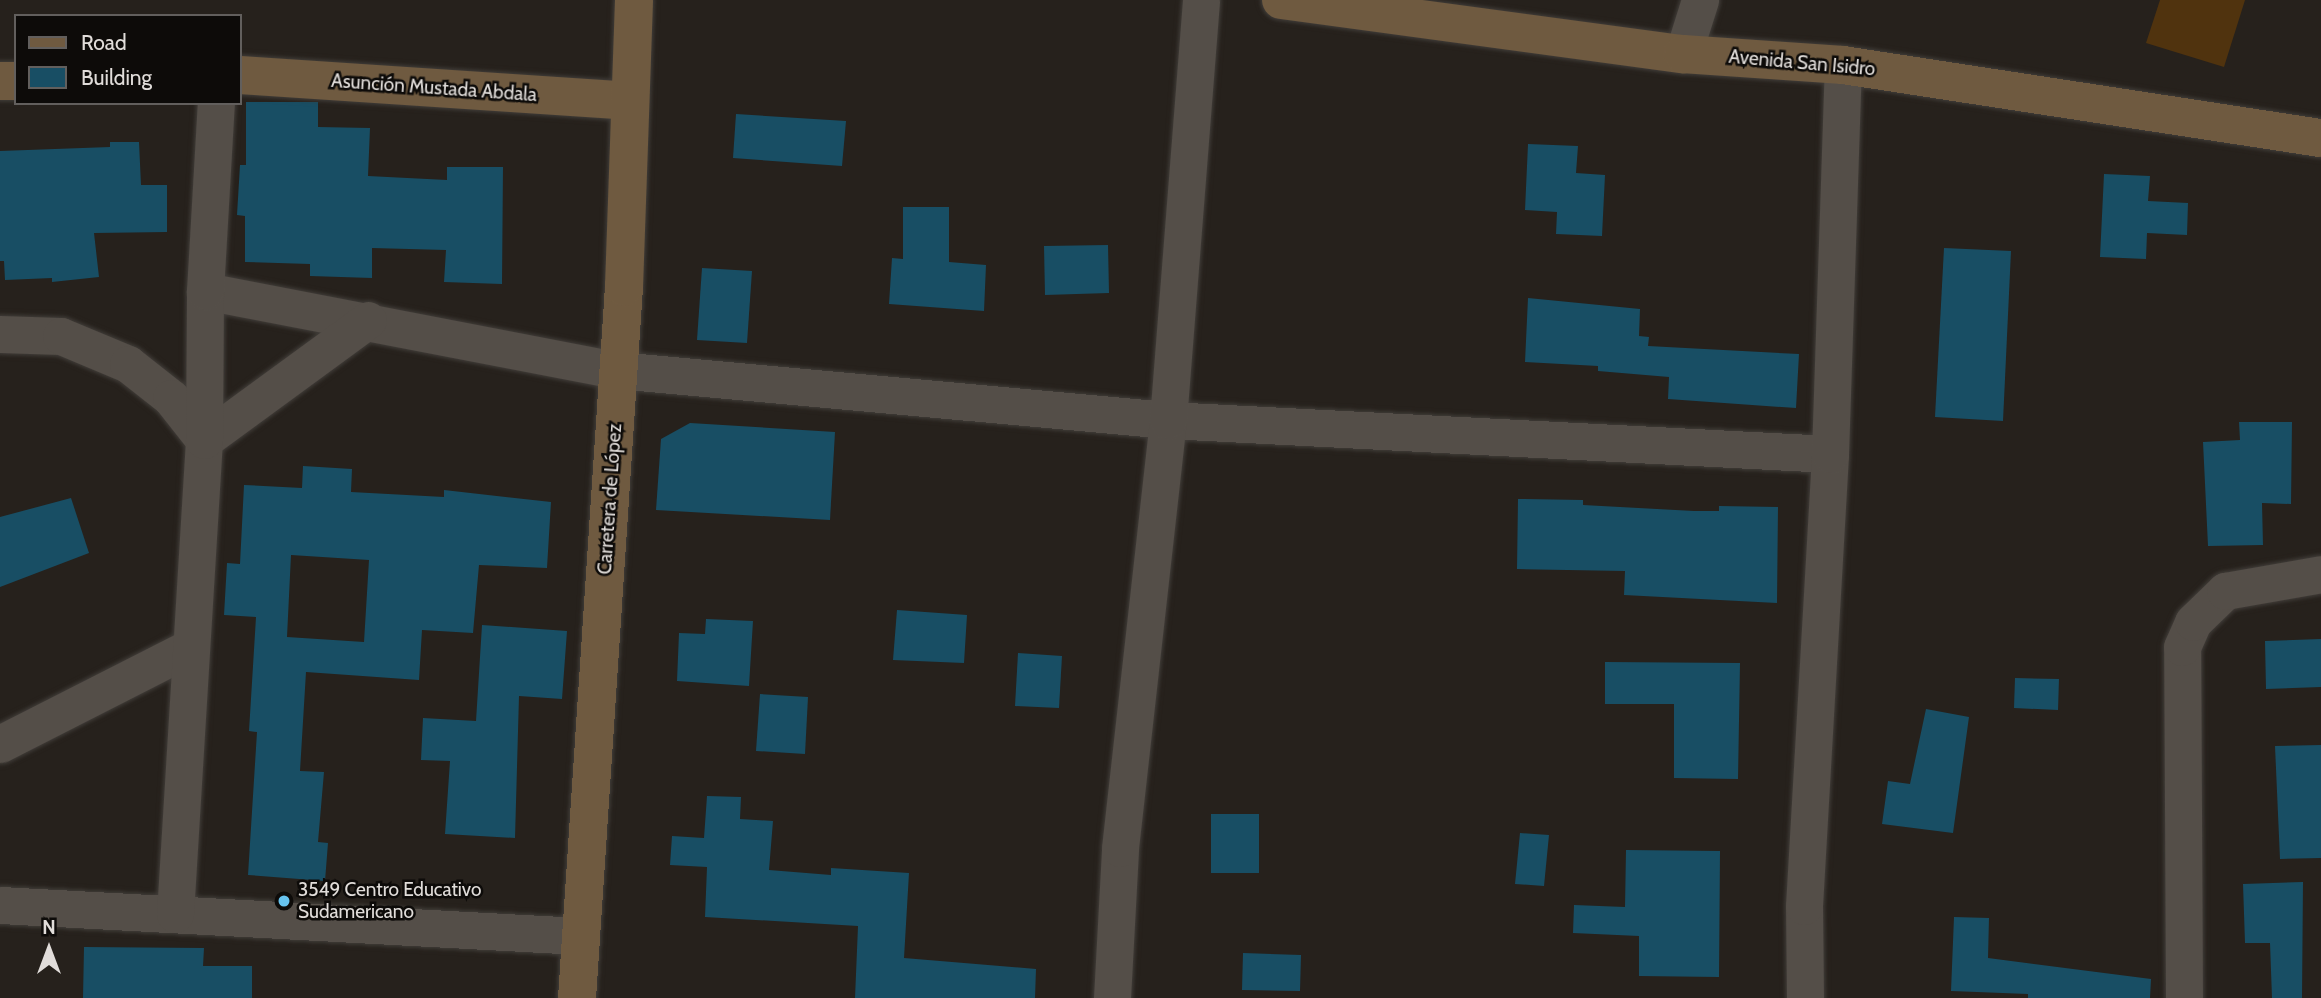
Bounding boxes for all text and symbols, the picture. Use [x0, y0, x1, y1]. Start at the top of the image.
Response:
legend [14, 14, 242, 105]
text: Road [81, 30, 127, 55]
street label: Avenida San Isidro [1728, 45, 1876, 81]
text: Building [81, 65, 152, 90]
street label: Asunción Mustada Abdala [330, 69, 538, 107]
street label: Carretera de López [593, 423, 627, 575]
place label: 3549 Centro Educativo Sudamericano [298, 879, 481, 923]
marker: 3549 Centro Educativo Sudamericano [276, 893, 292, 909]
north arrow [14, 914, 84, 984]
text: N [42, 916, 56, 939]

